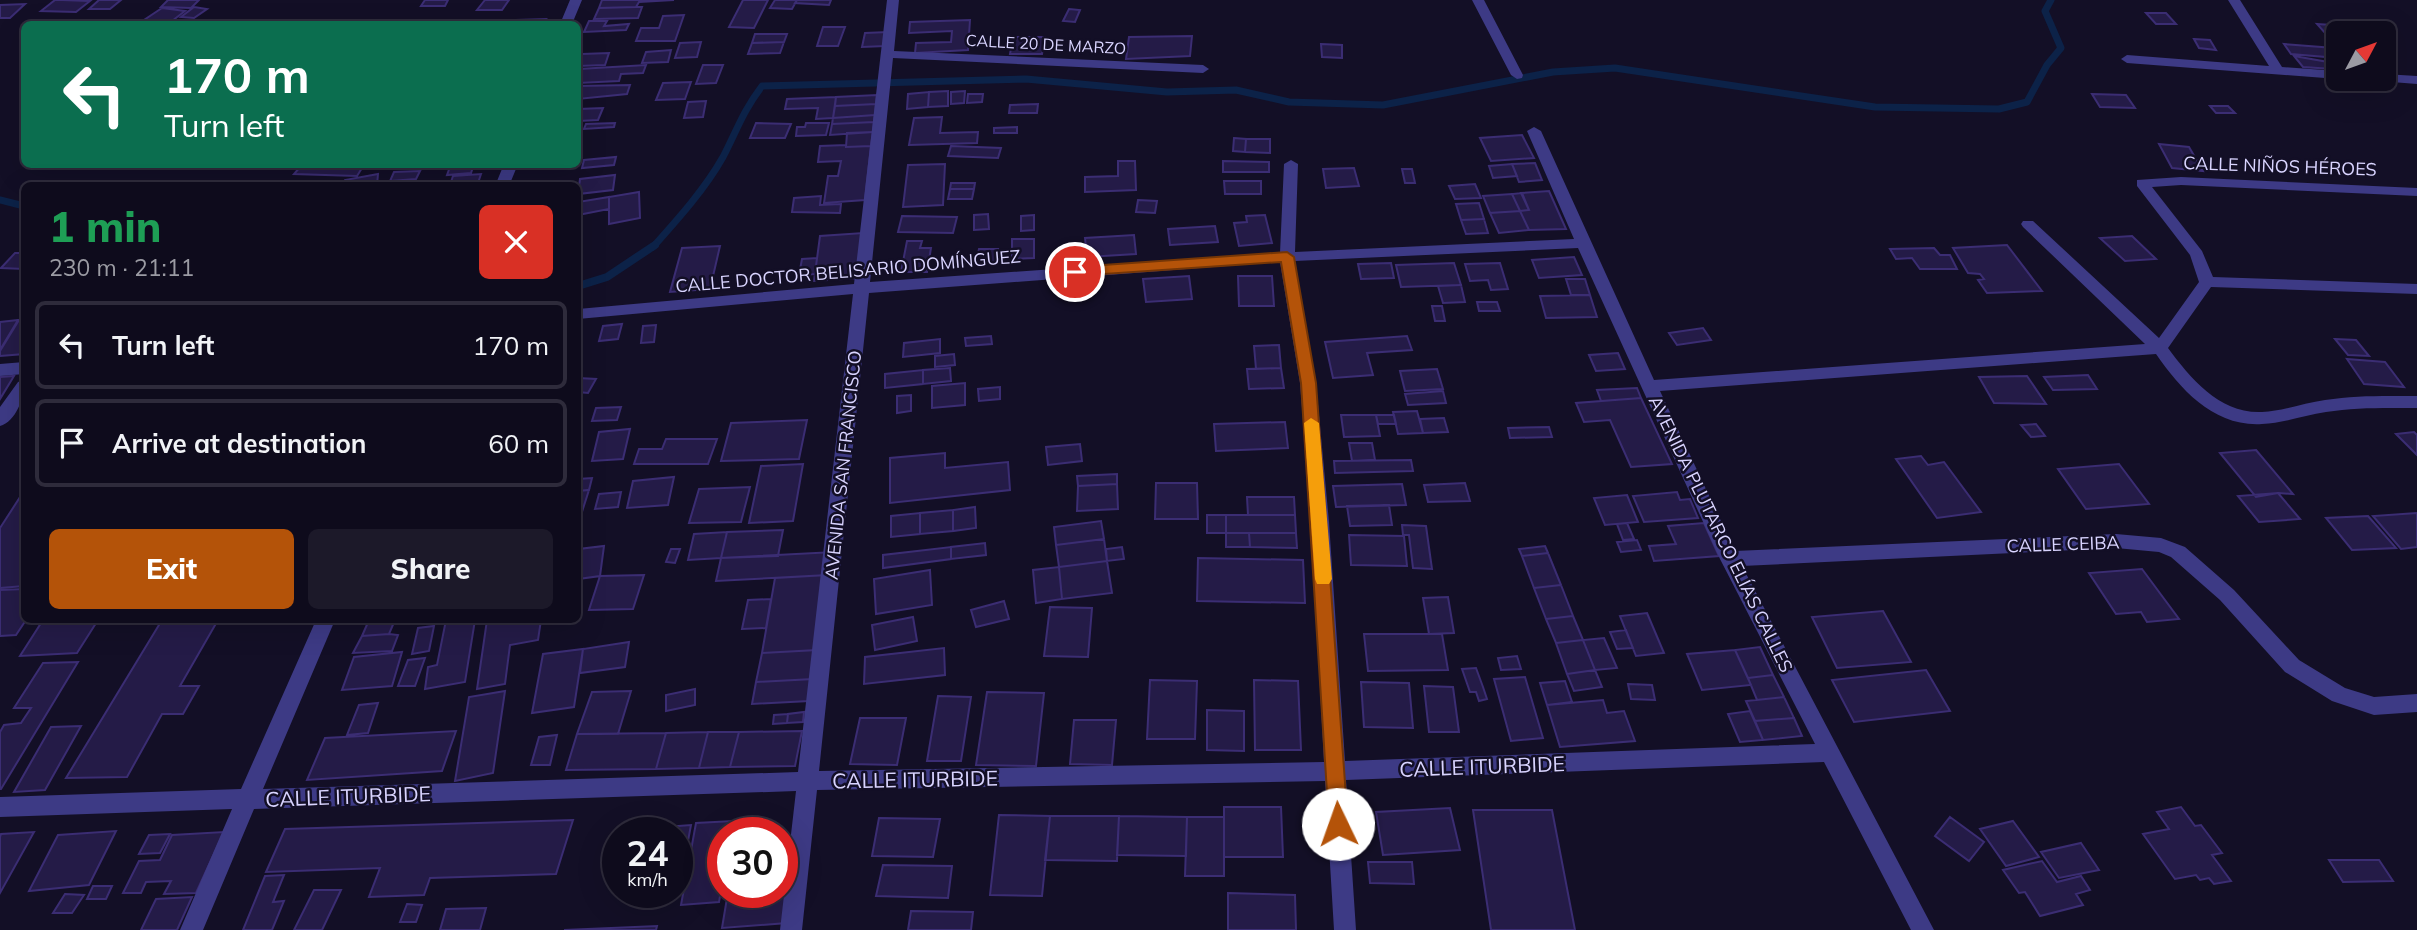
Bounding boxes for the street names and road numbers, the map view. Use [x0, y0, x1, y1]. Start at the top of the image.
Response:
street label: CALLE 20 DE MARZO [965, 30, 1127, 58]
street label: CALLE NIÑOS HÉROES [2183, 151, 2377, 181]
street label: CALLE DOCTOR BELISARIO DOMÍNGUEZ [674, 244, 1022, 298]
street label: AVENIDA SAN FRANCISCO [820, 349, 866, 581]
street label: AVENIDA PLUTARCO ELÍAS CALLES [1644, 392, 1798, 676]
street label: CALLE CEIBA [2006, 531, 2120, 557]
street label: CALLE ITURBIDE [1399, 750, 1565, 782]
street label: CALLE ITURBIDE [832, 765, 998, 793]
street label: CALLE ITURBIDE [265, 780, 431, 812]

